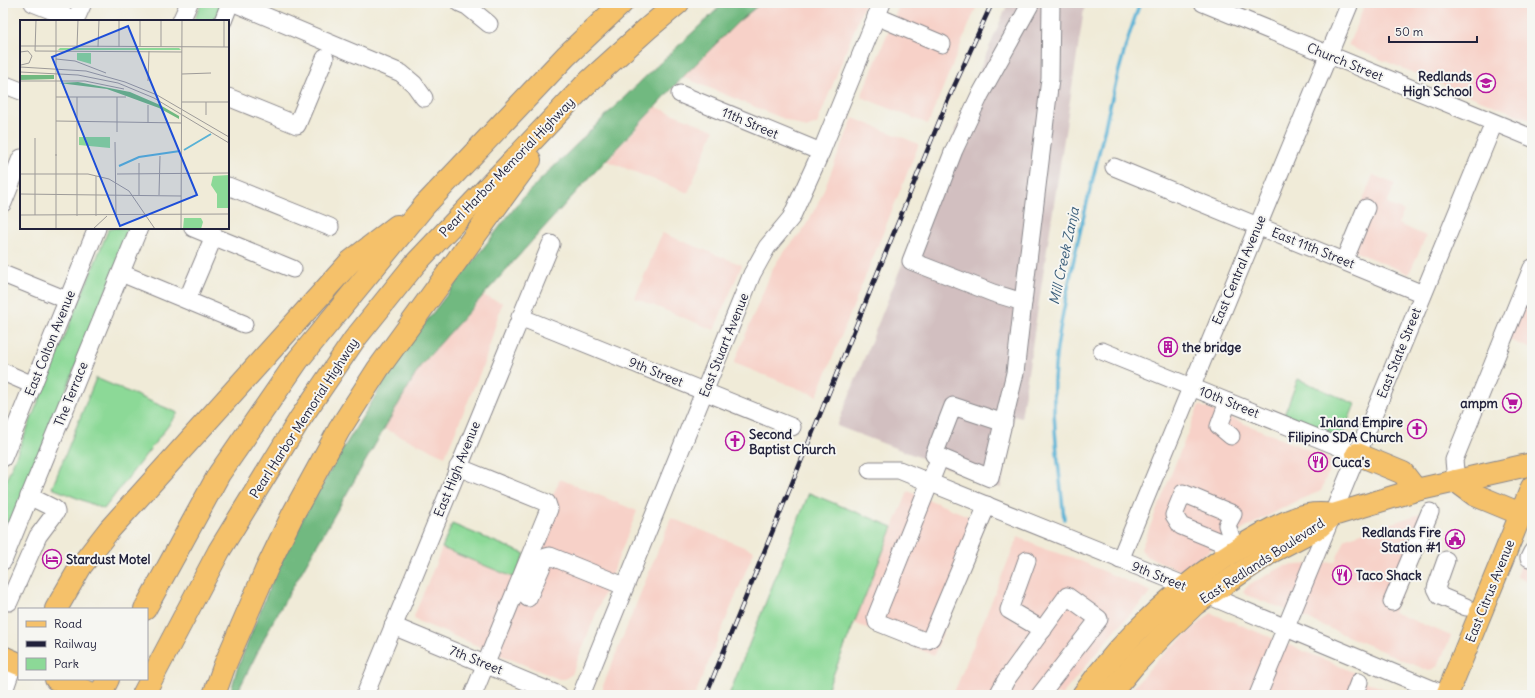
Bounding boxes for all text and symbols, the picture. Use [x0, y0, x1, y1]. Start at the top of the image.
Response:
scale bar [1389, 18, 1477, 44]
inset map [20, 20, 229, 229]
text: 50 m [1395, 24, 1424, 39]
street label: Church Street [1304, 39, 1386, 85]
place label: Redlands High School [1403, 68, 1472, 100]
school or university icon: Redlands High School [1475, 72, 1497, 94]
street label: Pearl Harbor Memorial Highway [436, 94, 578, 240]
street label: 11th Street [719, 103, 782, 143]
water label: Mill Creek Zanja [1045, 205, 1083, 306]
street label: East Central Avenue [1208, 213, 1270, 327]
street label: East 11th Street [1269, 224, 1358, 273]
street label: East Colton Avenue [21, 288, 79, 398]
street label: East Stuart Avenue [695, 290, 753, 400]
street label: East State Street [1373, 305, 1425, 401]
street label: Pearl Harbor Memorial Highway [246, 335, 362, 501]
building icon: the bridge [1157, 336, 1179, 358]
place label: the bridge [1182, 339, 1241, 356]
street label: 9th Street [626, 353, 686, 391]
street label: The Terrace [50, 359, 92, 429]
street label: 10th Street [1196, 382, 1262, 422]
supermarket icon: ampm [1501, 392, 1523, 414]
place label: ampm [1460, 395, 1499, 412]
place label: Inland Empire Filipino SDA Church [1288, 414, 1403, 446]
church icon: Inland Empire Filipino SDA Church [1406, 418, 1428, 440]
street label: East High Avenue [430, 419, 484, 519]
place label: Second Baptist Church [749, 426, 836, 458]
church icon: Second Baptist Church [724, 430, 746, 452]
restaurant icon: Cuca's [1307, 451, 1329, 473]
place label: Cuca's [1332, 454, 1370, 471]
street label: East Redlands Boulevard [1196, 514, 1328, 608]
place label: Redlands Fire Station #1 [1362, 524, 1441, 556]
public building icon: Redlands Fire Station #1 [1444, 528, 1466, 550]
street label: East Citrus Avenue [1462, 537, 1518, 645]
hotel icon: Stardust Motel [41, 548, 63, 570]
place label: Stardust Motel [66, 551, 150, 568]
street label: 9th Street [1129, 557, 1189, 595]
restaurant icon: Taco Shack [1331, 564, 1353, 586]
place label: Taco Shack [1356, 567, 1422, 584]
legend [18, 608, 148, 680]
text: Road [54, 616, 82, 631]
text: Railway [54, 636, 97, 651]
street label: 7th Street [447, 642, 506, 679]
text: Park [54, 656, 79, 671]

